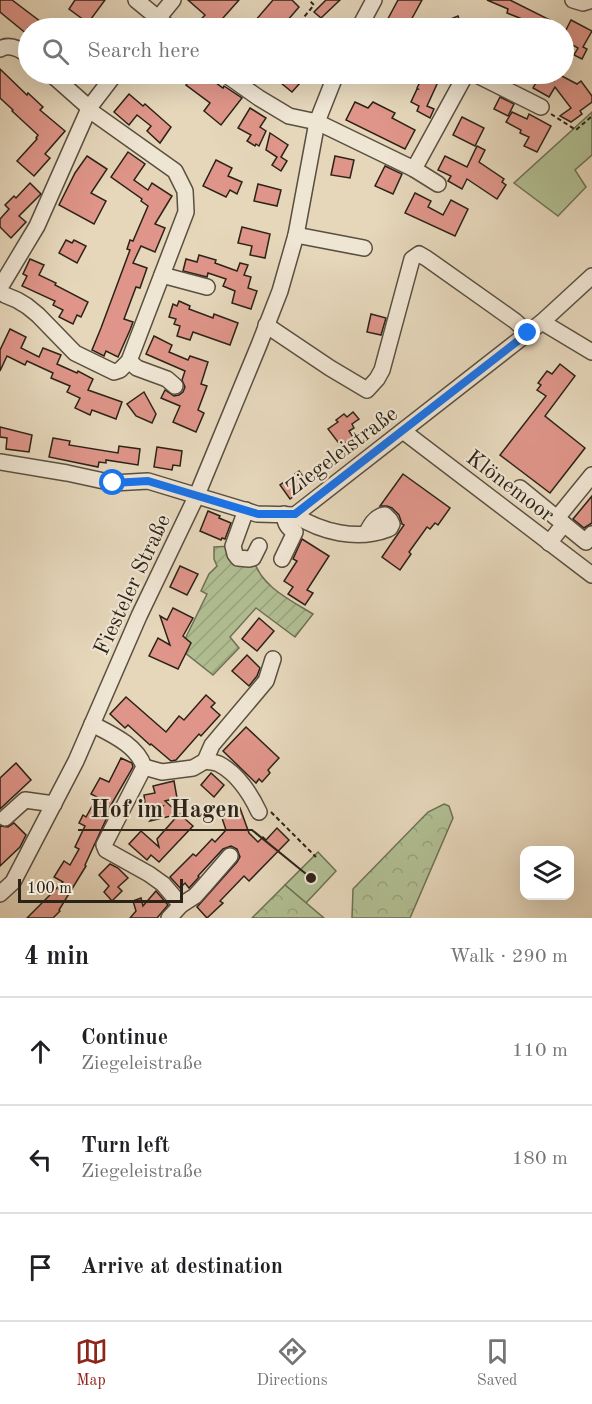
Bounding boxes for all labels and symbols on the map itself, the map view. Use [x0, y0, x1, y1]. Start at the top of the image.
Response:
route end [514, 319, 540, 345]
street label: Ziegeleistraße [282, 403, 402, 500]
street label: Klönemoor [462, 447, 558, 527]
route start [99, 469, 125, 495]
street label: Fiesteler Straße [91, 511, 175, 659]
callout: Hof im Hagen [78, 788, 252, 830]
text: Hof im Hagen [90, 799, 240, 823]
scale bar [18, 876, 183, 904]

